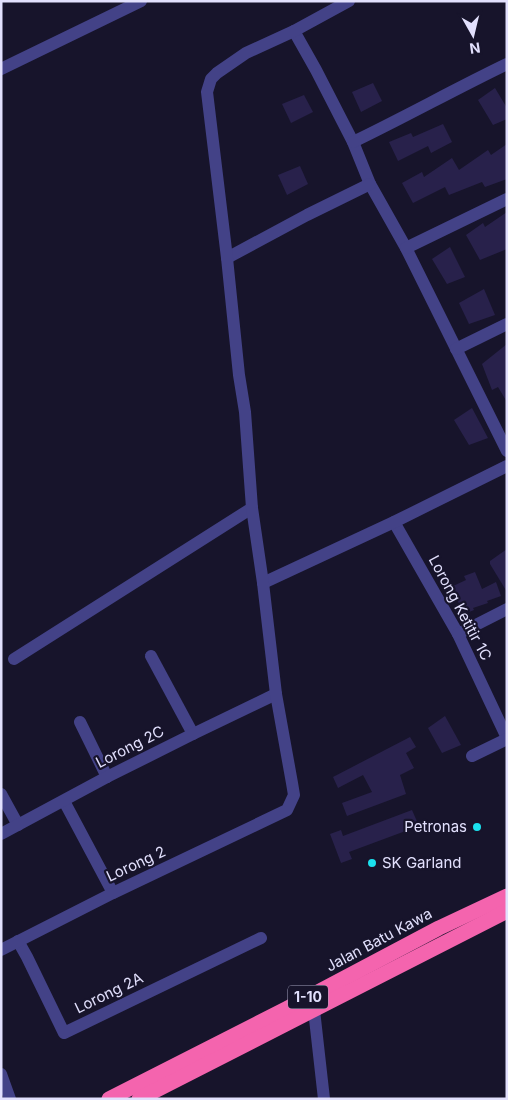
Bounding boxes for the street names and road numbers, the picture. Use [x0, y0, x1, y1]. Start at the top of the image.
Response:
street label: Lorong Ketitir 1C [425, 552, 496, 664]
street label: Lorong 2C [92, 721, 167, 772]
street label: Lorong 2 [103, 842, 168, 886]
street label: Jalan Batu Kawa [322, 904, 435, 976]
street label: Lorong 2A [72, 968, 146, 1017]
road number: 1-10 [288, 986, 328, 1009]

